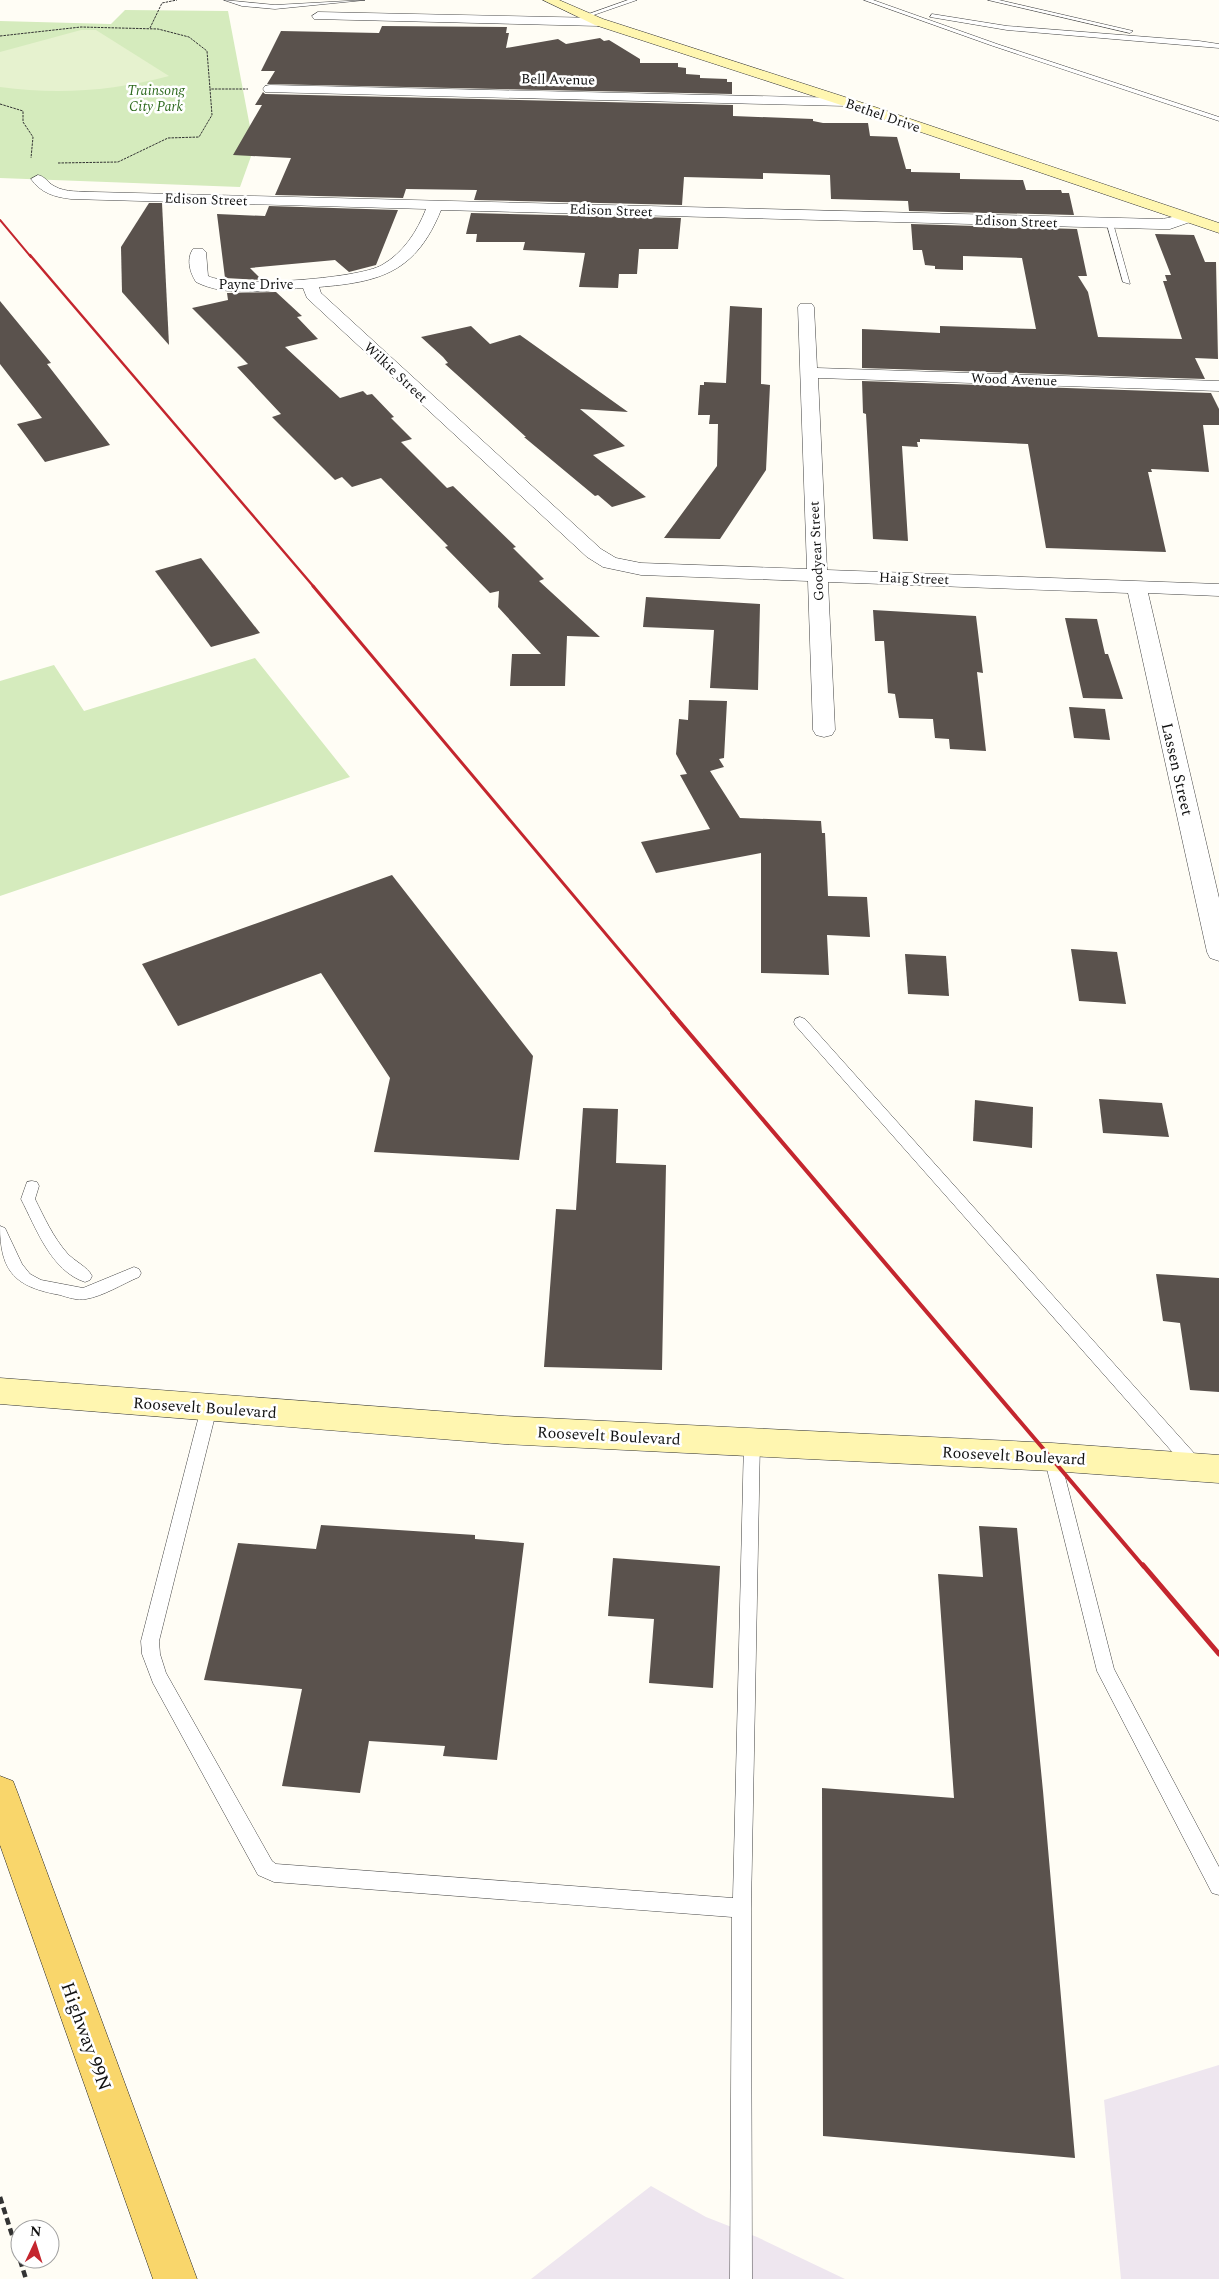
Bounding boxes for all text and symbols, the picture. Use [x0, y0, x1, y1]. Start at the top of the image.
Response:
street label: Bell Avenue [521, 68, 595, 91]
park label: Trainsong City Park [127, 80, 186, 117]
street label: Bethel Drive [843, 93, 923, 138]
street label: Edison Street [164, 188, 248, 211]
street label: Edison Street [569, 199, 653, 222]
street label: Edison Street [974, 210, 1058, 233]
street label: Payne Drive [219, 274, 294, 295]
street label: Wilkie Street [359, 337, 432, 408]
street label: Wood Avenue [971, 368, 1058, 392]
street label: Goodyear Street [803, 500, 830, 601]
street label: Haig Street [878, 567, 950, 590]
street label: Lassen Street [1155, 720, 1199, 818]
street label: Roosevelt Boulevard [132, 1391, 278, 1425]
street label: Roosevelt Boulevard [536, 1420, 682, 1452]
street label: Roosevelt Boulevard [941, 1440, 1087, 1472]
street label: Highway 99N [52, 1978, 119, 2095]
north arrow [10, 2219, 60, 2269]
text: N [29, 2221, 42, 2242]

